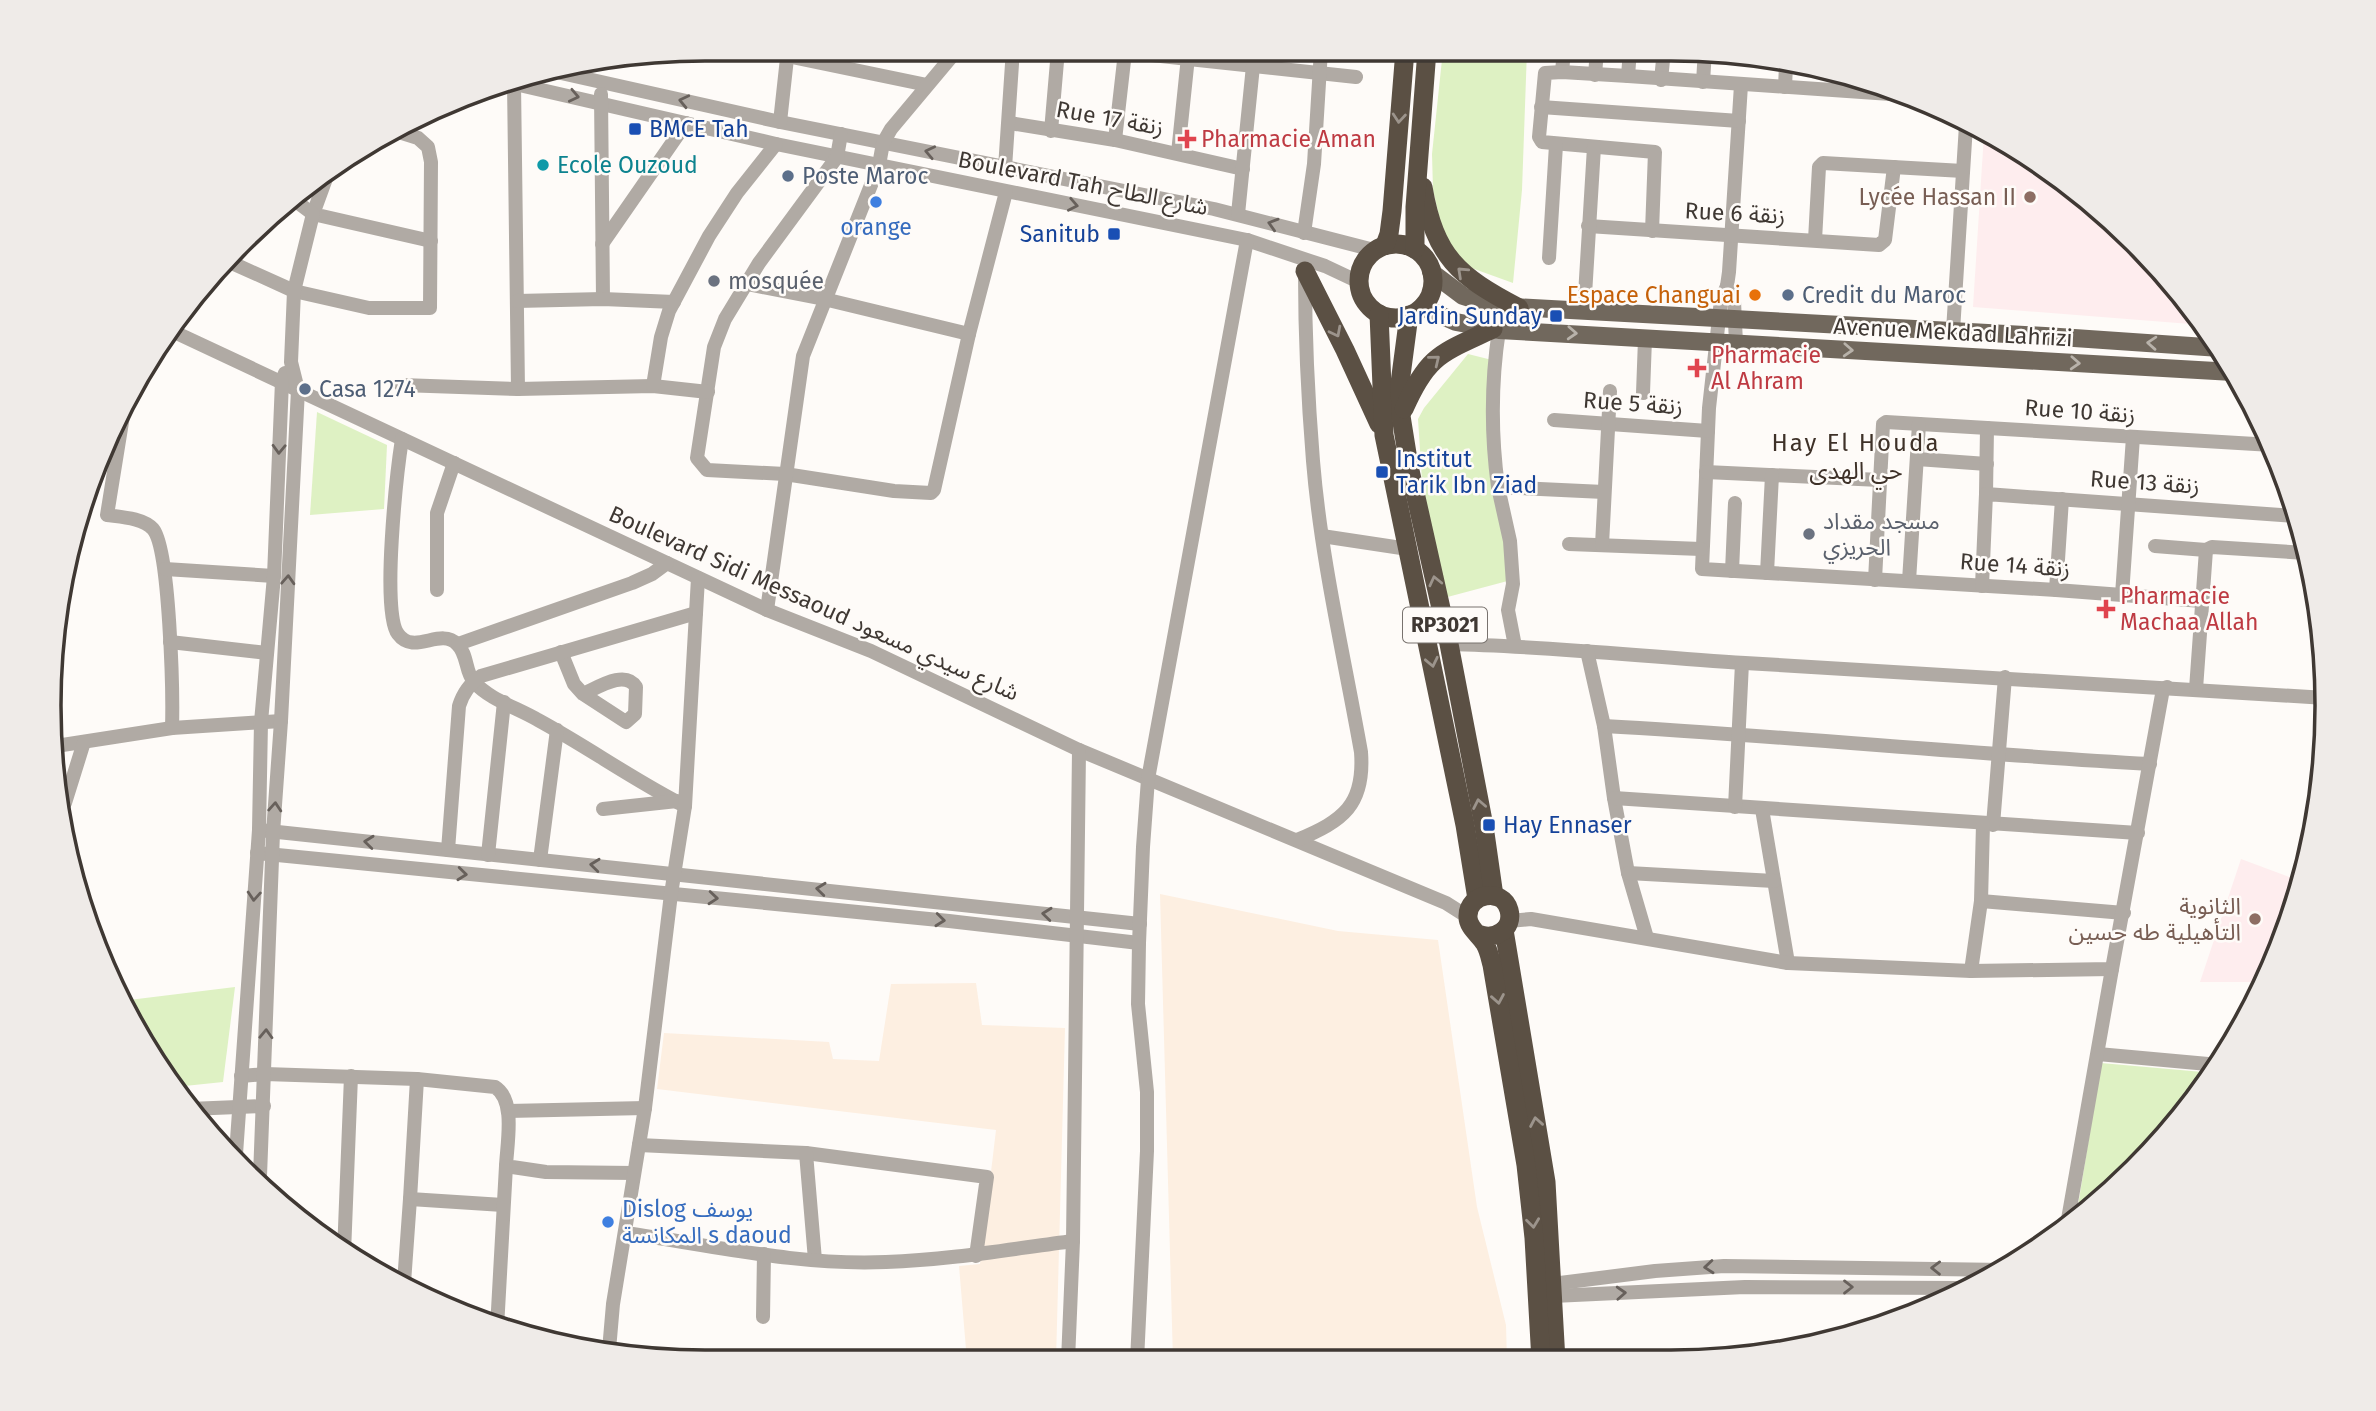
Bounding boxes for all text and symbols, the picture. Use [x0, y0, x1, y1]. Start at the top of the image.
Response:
one-way arrow [568, 88, 580, 102]
one-way arrow [678, 94, 690, 109]
street label: Rue 17 زنقة [1054, 95, 1166, 141]
one-way arrow [1392, 113, 1407, 124]
place label: BMCE Tah [649, 115, 749, 143]
marker: BMCE Tah [627, 121, 643, 137]
place label: Pharmacie Aman [1201, 125, 1376, 153]
marker: Pharmacie Aman [1179, 131, 1195, 147]
street label: Boulevard Tah شارع الطاح [955, 145, 1210, 224]
one-way arrow [924, 146, 936, 161]
place label: Ecole Ouzoud [557, 151, 698, 179]
marker: Ecole Ouzoud [535, 157, 551, 173]
place label: Poste Maroc [802, 162, 928, 190]
marker: Poste Maroc [780, 168, 796, 184]
place label: Lycée Hassan II [1859, 183, 2016, 211]
marker: Lycée Hassan II [2022, 189, 2038, 205]
marker: orange [868, 194, 884, 210]
street label: Rue 6 زنقة [1684, 196, 1786, 230]
one-way arrow [1067, 197, 1079, 212]
place label: orange [840, 213, 912, 241]
one-way arrow [1267, 218, 1280, 232]
place label: Sanitub [1020, 220, 1100, 248]
marker: Sanitub [1106, 226, 1122, 242]
place label: mosquée [728, 267, 824, 295]
one-way arrow [1457, 268, 1470, 280]
marker: mosquée [706, 273, 722, 289]
place label: Espace Changuai [1567, 281, 1741, 309]
place label: Credit du Maroc [1802, 281, 1966, 309]
marker: Espace Changuai [1747, 287, 1763, 303]
marker: Credit du Maroc [1780, 287, 1796, 303]
place label: Jardin Sunday [1398, 302, 1543, 330]
marker: Jardin Sunday [1548, 308, 1564, 324]
street label: Avenue Mekdad Lahrizi [1833, 312, 2073, 352]
one-way arrow [1328, 325, 1341, 337]
one-way arrow [1567, 326, 1578, 341]
one-way arrow [2146, 336, 2157, 351]
place label: Pharmacie Al Ahram [1711, 341, 1821, 395]
one-way arrow [1843, 342, 1854, 357]
one-way arrow [2070, 355, 2081, 370]
one-way arrow [1428, 356, 1440, 369]
marker: Pharmacie Al Ahram [1689, 360, 1705, 376]
place label: Casa 1274 [319, 375, 416, 403]
marker: Casa 1274 [297, 381, 313, 397]
street label: Rue 5 زنقة [1582, 386, 1684, 420]
street label: Rue 10 زنقة [2023, 393, 2137, 429]
district label: Hay El Houda حي الهدى [1772, 429, 1940, 490]
one-way arrow [271, 444, 286, 455]
place label: Institut Tarik Ibn Ziad [1396, 445, 1537, 499]
marker: Institut Tarik Ibn Ziad [1374, 464, 1390, 480]
street label: Rue 13 زنقة [2089, 464, 2201, 500]
street label: Boulevard Sidi Messaoud شارع سيدي مسعود [603, 499, 1023, 710]
place label: مسجد مقداد الحريزي [1823, 507, 1940, 564]
marker: مسجد مقداد الحريزي [1801, 526, 1817, 542]
street label: Rue 14 زنقة [1959, 547, 2071, 583]
one-way arrow [281, 574, 296, 585]
one-way arrow [1428, 575, 1443, 587]
place label: Pharmacie Machaa Allah [2120, 582, 2258, 636]
marker: Pharmacie Machaa Allah [2098, 601, 2114, 617]
road number: RP3021 [1403, 608, 1487, 642]
one-way arrow [1423, 656, 1438, 668]
one-way arrow [1473, 798, 1488, 810]
one-way arrow [267, 801, 282, 812]
place label: Hay Ennaser [1503, 811, 1632, 839]
marker: Hay Ennaser [1481, 817, 1497, 833]
one-way arrow [363, 835, 374, 850]
one-way arrow [589, 858, 601, 873]
one-way arrow [457, 866, 468, 881]
one-way arrow [815, 882, 827, 897]
one-way arrow [247, 891, 262, 902]
one-way arrow [707, 891, 719, 906]
place label: الثانوية التأهيلية طه حسين [2068, 892, 2241, 946]
one-way arrow [1041, 907, 1052, 922]
marker: الثانوية التأهيلية طه حسين [2247, 911, 2263, 927]
one-way arrow [935, 912, 946, 927]
one-way arrow [1490, 993, 1505, 1005]
one-way arrow [259, 1028, 274, 1039]
one-way arrow [1529, 1116, 1544, 1128]
place label: Dislog يوسف المكانسة s daoud [622, 1195, 792, 1249]
marker: Dislog يوسف المكانسة s daoud [600, 1214, 616, 1230]
one-way arrow [1525, 1218, 1540, 1229]
one-way arrow [1703, 1259, 1714, 1274]
one-way arrow [1931, 1261, 1942, 1276]
one-way arrow [1843, 1279, 1854, 1295]
one-way arrow [1615, 1285, 1626, 1300]

